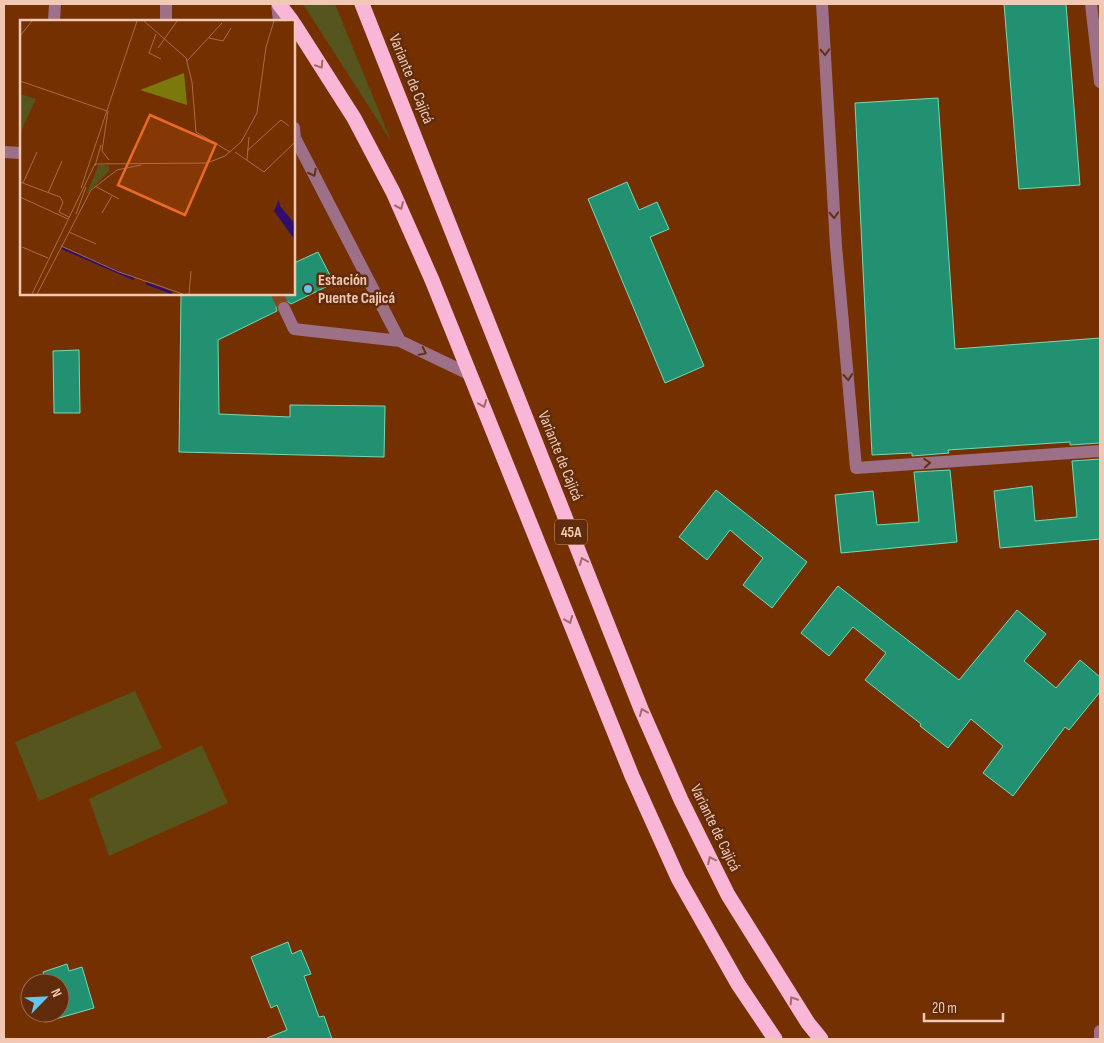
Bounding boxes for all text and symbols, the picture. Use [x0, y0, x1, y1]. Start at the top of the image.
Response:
inset map [20, 20, 295, 295]
street label: Variante de Cajicá [384, 32, 438, 126]
one-way arrow [819, 49, 830, 57]
one-way arrow [314, 59, 323, 68]
one-way arrow [307, 167, 317, 176]
one-way arrow [393, 201, 404, 210]
one-way arrow [828, 211, 839, 219]
place label: Estación Puente Cajicá [318, 271, 395, 308]
marker: Estación Puente Cajicá [302, 283, 314, 295]
one-way arrow [418, 346, 427, 356]
one-way arrow [842, 373, 853, 381]
one-way arrow [476, 399, 487, 408]
street label: Variante de Cajicá [533, 409, 587, 503]
one-way arrow [924, 457, 932, 468]
road number: 45A [555, 520, 587, 544]
one-way arrow [579, 557, 589, 566]
one-way arrow [563, 616, 573, 624]
one-way arrow [638, 708, 649, 717]
street label: Variante de Cajicá [686, 781, 744, 875]
one-way arrow [707, 856, 717, 865]
north arrow [20, 973, 70, 1023]
text: N [47, 986, 66, 1000]
scale bar [924, 990, 1003, 1022]
one-way arrow [790, 996, 800, 1005]
text: 20 m [932, 999, 957, 1018]

